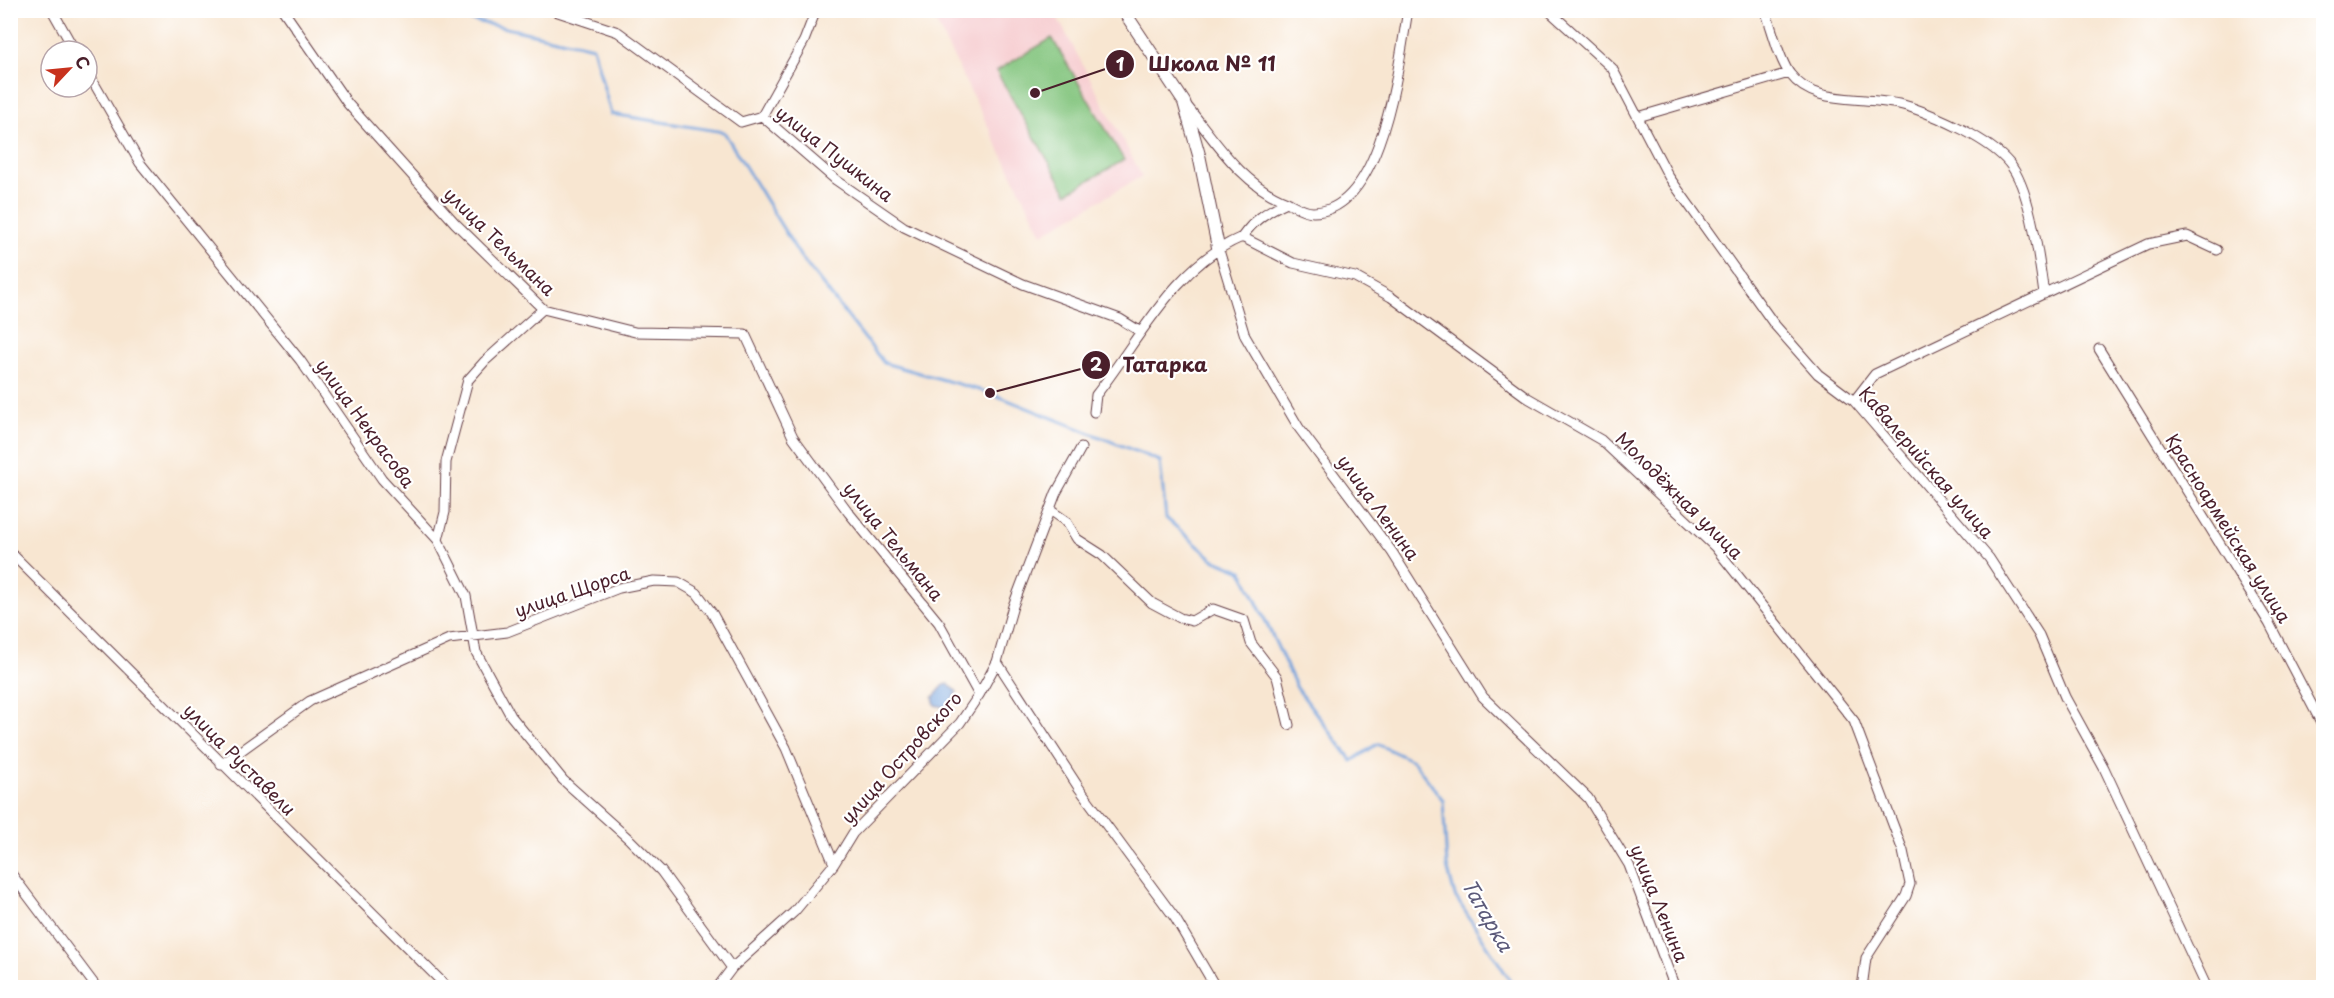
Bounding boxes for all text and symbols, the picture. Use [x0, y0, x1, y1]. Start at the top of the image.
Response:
north arrow [39, 39, 99, 99]
callout: Школа № 11 [1105, 45, 1288, 83]
text: Школа № 11 [1148, 48, 1276, 78]
text: 1 [1116, 50, 1125, 77]
text: С [70, 51, 97, 73]
street label: улица Пушкина [770, 98, 900, 208]
street label: улица Тельмана [438, 180, 563, 302]
callout: Татарка [1081, 346, 1220, 384]
text: Татарка [1122, 349, 1208, 379]
text: 2 [1090, 350, 1103, 377]
street label: улица Некрасова [310, 353, 423, 494]
street label: Кавалерийская улица [1853, 380, 2001, 545]
street label: Молодёжная улица [1610, 425, 1750, 565]
street label: Красноармейская улица [2160, 428, 2299, 628]
street label: улица Ленина [1331, 449, 1427, 566]
street label: улица Тельмана [837, 476, 951, 607]
street label: улица Щорса [511, 558, 634, 623]
street label: улица Островского [834, 685, 968, 829]
street label: улица Руставели [178, 697, 302, 821]
street label: улица Ленина [1624, 840, 1696, 967]
water label: Татарка [1455, 873, 1521, 957]

